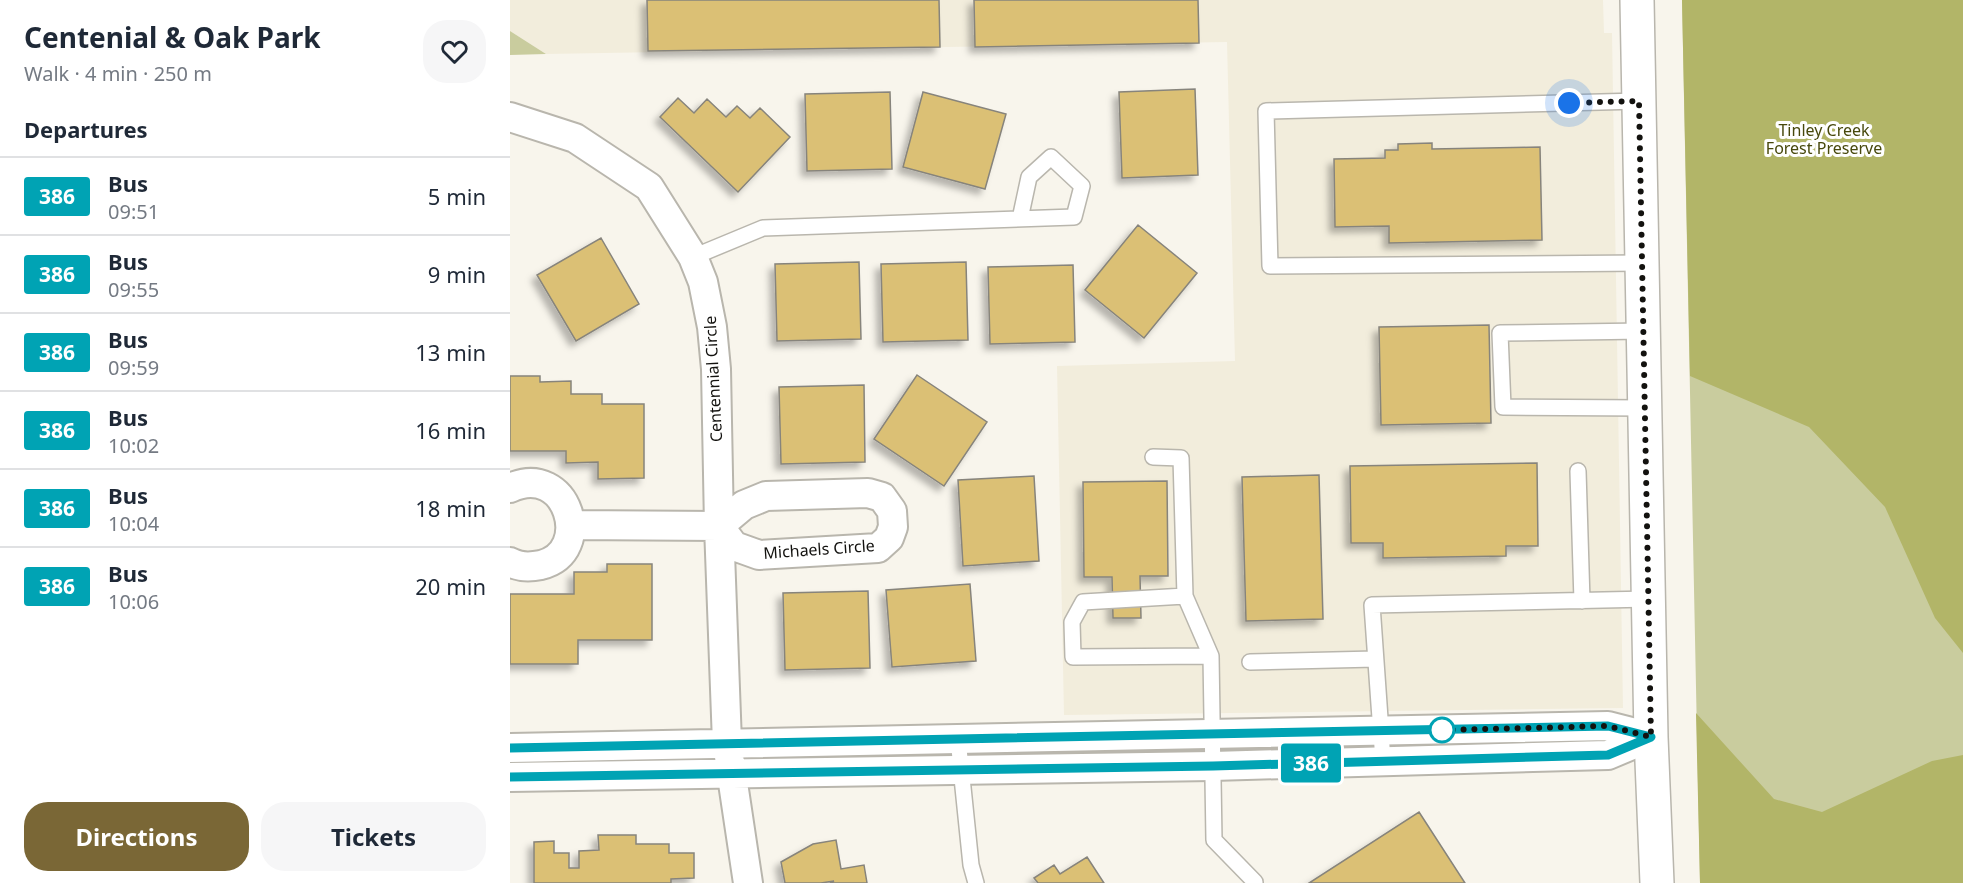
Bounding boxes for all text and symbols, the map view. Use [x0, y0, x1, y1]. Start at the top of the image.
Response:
text: Centenial & Oak Park [24, 18, 321, 56]
button: heart [423, 20, 486, 83]
text: Walk · 4 min · 250 m [24, 60, 212, 87]
your location [1554, 88, 1584, 118]
text: Departures [24, 114, 148, 144]
park label: Tinley Creek Forest Preserve [1766, 119, 1882, 159]
text: Bus [108, 168, 148, 198]
text: 5 min [428, 181, 486, 211]
text: 386 [39, 182, 75, 210]
text: 09:51 [108, 198, 159, 225]
text: Bus [108, 246, 148, 276]
text: 9 min [428, 259, 486, 289]
text: 386 [39, 260, 75, 288]
text: 09:55 [108, 276, 159, 303]
street label: Centennial Circle [699, 315, 727, 443]
text: Bus [108, 324, 148, 354]
text: 13 min [415, 337, 486, 367]
text: 386 [39, 338, 75, 366]
text: 09:59 [108, 354, 159, 381]
text: Bus [108, 402, 148, 432]
text: 16 min [415, 415, 486, 445]
text: 386 [39, 416, 75, 444]
text: 10:02 [108, 432, 159, 459]
text: Bus [108, 480, 148, 510]
text: 18 min [415, 493, 486, 523]
text: 386 [39, 494, 75, 522]
text: 10:04 [108, 510, 159, 537]
street label: Michaels Circle [763, 534, 875, 564]
text: Bus [108, 558, 148, 588]
text: 20 min [415, 571, 486, 601]
text: 386 [39, 572, 75, 600]
text: 10:06 [108, 588, 159, 615]
unlabelled marker [1429, 717, 1455, 743]
line badge: 386 [1276, 744, 1346, 783]
text: 386 [1293, 749, 1329, 777]
button: Directions [24, 802, 249, 871]
button: Tickets [261, 802, 486, 871]

